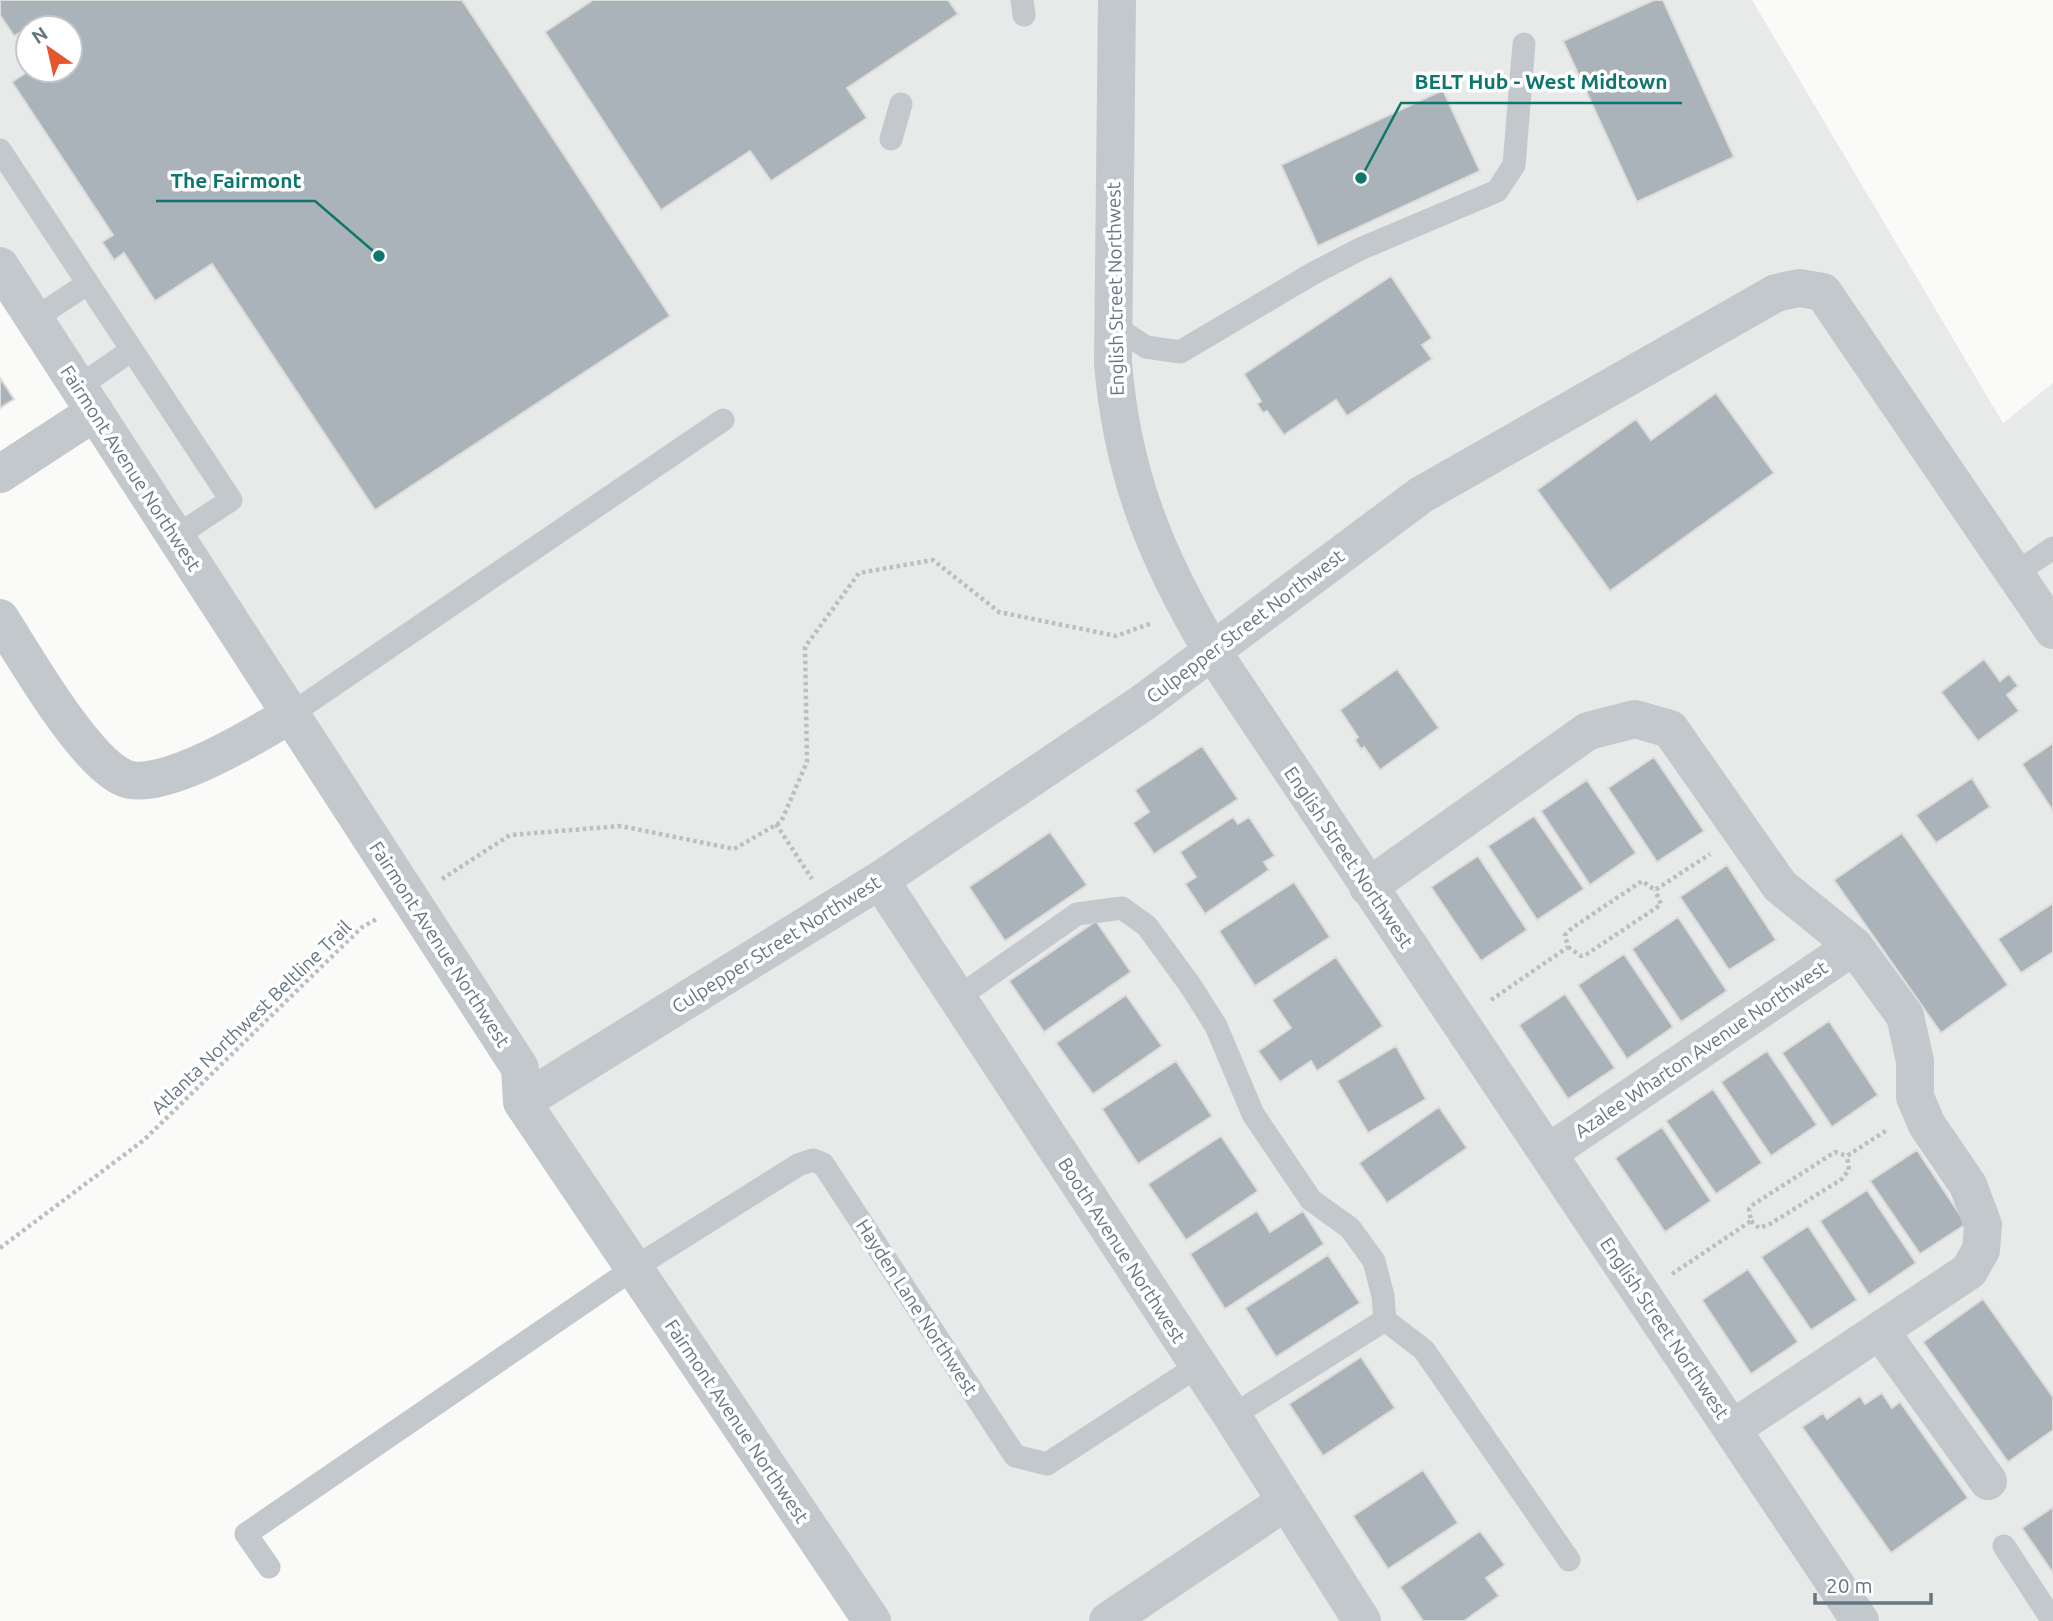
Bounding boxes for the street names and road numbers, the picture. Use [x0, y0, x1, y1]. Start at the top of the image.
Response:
street label: English Street Northwest [1102, 181, 1128, 396]
street label: Fairmont Avenue Northwest [56, 361, 206, 575]
street label: Culpepper Street Northwest [1142, 544, 1349, 708]
street label: English Street Northwest [1280, 762, 1418, 952]
street label: Fairmont Avenue Northwest [365, 837, 515, 1051]
street label: Culpepper Street Northwest [668, 870, 885, 1017]
street label: Atlanta Northwest Beltline Trail [147, 916, 355, 1118]
street label: Azalee Wharton Avenue Northwest [1570, 956, 1832, 1142]
street label: Booth Avenue Northwest [1054, 1153, 1190, 1347]
street label: Hayden Lane Northwest [852, 1215, 982, 1399]
street label: English Street Northwest [1596, 1233, 1734, 1423]
street label: Fairmont Avenue Northwest [661, 1315, 814, 1527]

